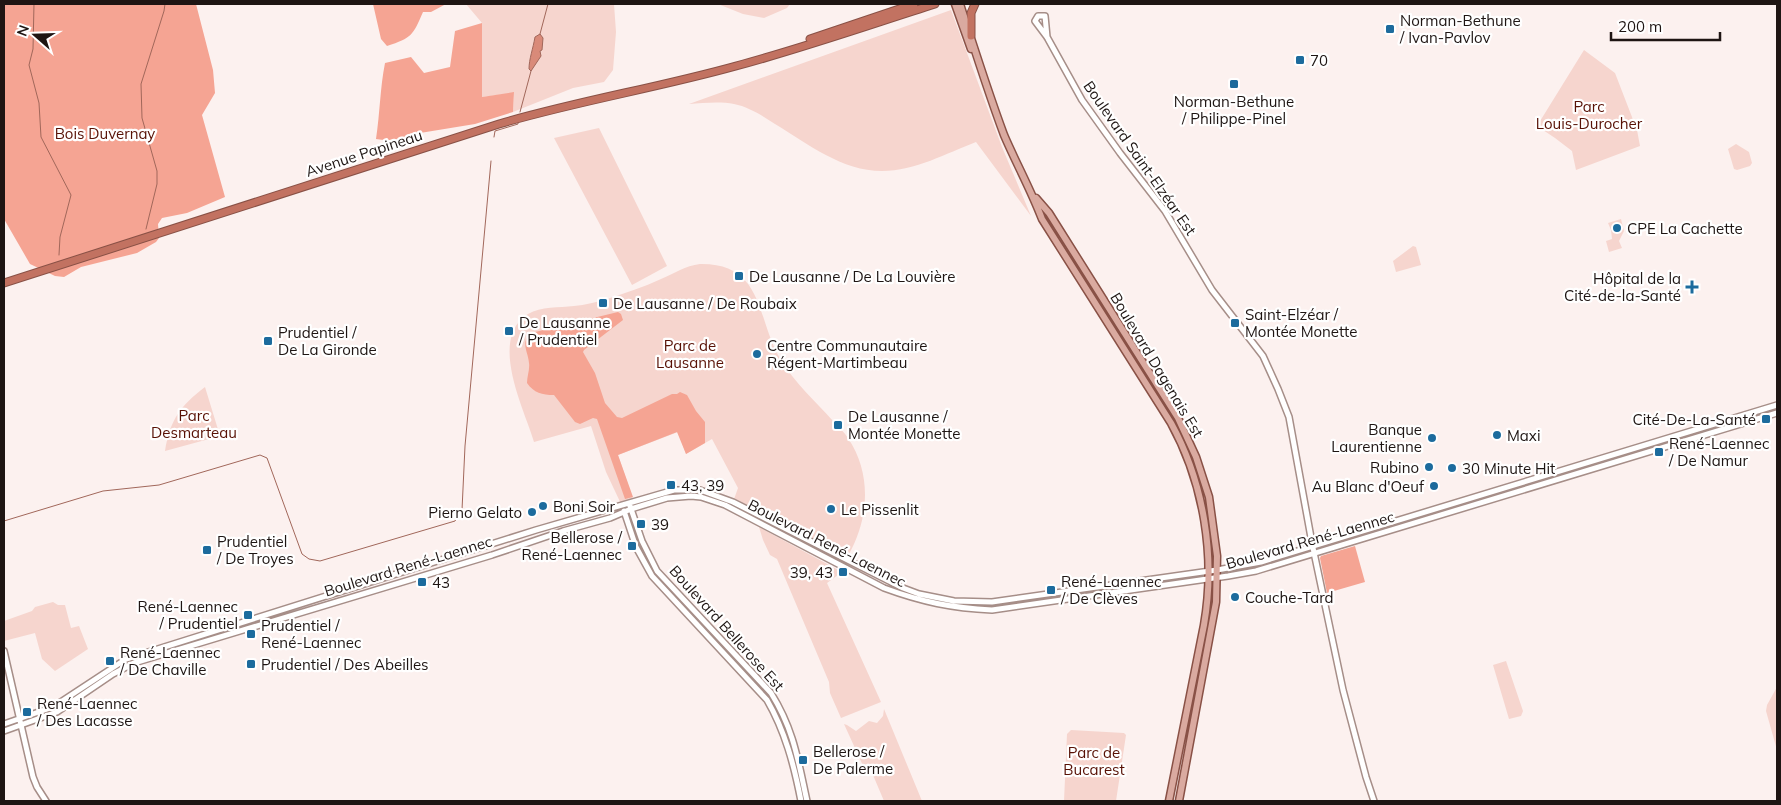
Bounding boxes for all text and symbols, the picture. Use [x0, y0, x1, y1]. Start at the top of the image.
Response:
north arrow [10, 10, 60, 60]
scale bar [1611, 10, 1720, 42]
place label: Norman-Bethune / Ivan-Pavlov [1399, 11, 1521, 47]
text: 200 m [1618, 17, 1662, 36]
text: N [13, 23, 33, 39]
marker: Norman-Bethune / Ivan-Pavlov [1384, 23, 1396, 35]
place label: 70 [1310, 51, 1328, 70]
marker: 70 [1294, 54, 1306, 66]
street label: Boulevard Saint-Elzéar Est [1079, 77, 1201, 239]
marker: Norman-Bethune / Philippe-Pinel [1228, 78, 1240, 90]
place label: Norman-Bethune / Philippe-Pinel [1174, 92, 1294, 128]
park label: Parc Louis-Durocher [1536, 97, 1643, 133]
park label: Bois Duvernay [55, 124, 155, 143]
street label: Avenue Papineau [303, 125, 425, 181]
place label: CPE La Cachette [1627, 219, 1743, 238]
marker: CPE La Cachette [1611, 222, 1623, 234]
place label: De Lausanne / De La Louvière [749, 267, 955, 286]
place label: Hôpital de la Cité-de-la-Santé [1564, 269, 1681, 305]
marker: De Lausanne / De La Louvière [733, 270, 745, 282]
marker: Hôpital de la Cité-de-la-Santé [1685, 280, 1699, 294]
street label: Boulevard Dagenais Est [1106, 289, 1208, 441]
place label: De Lausanne / De Roubaix [613, 294, 797, 313]
marker: De Lausanne / De Roubaix [597, 297, 609, 309]
place label: Saint-Elzéar / Montée Monette [1245, 305, 1357, 341]
place label: De Lausanne / Prudentiel [518, 313, 610, 349]
marker: Saint-Elzéar / Montée Monette [1229, 317, 1241, 329]
place label: Prudentiel / De La Gironde [278, 323, 377, 359]
marker: De Lausanne / Prudentiel [503, 325, 515, 337]
marker: Prudentiel / De La Gironde [262, 335, 274, 347]
park label: Parc de Lausanne [656, 336, 724, 372]
place label: Centre Communautaire Régent-Martimbeau [767, 336, 927, 372]
marker: Centre Communautaire Régent-Martimbeau [751, 348, 763, 360]
park label: Parc Desmarteau [151, 406, 237, 442]
place label: De Lausanne / Montée Monette [848, 407, 960, 443]
place label: Cité-De-La-Santé [1633, 410, 1756, 429]
marker: Cité-De-La-Santé [1760, 413, 1772, 425]
marker: De Lausanne / Montée Monette [832, 419, 844, 431]
place label: Banque Laurentienne [1331, 420, 1422, 456]
place label: Maxi [1507, 426, 1540, 445]
marker: Maxi [1491, 429, 1503, 441]
marker: Banque Laurentienne [1426, 432, 1438, 444]
place label: René-Laennec / De Namur [1668, 434, 1769, 470]
marker: René-Laennec / De Namur [1653, 446, 1665, 458]
place label: Rubino [1370, 458, 1419, 477]
place label: 30 Minute Hit [1462, 459, 1555, 478]
marker: Rubino [1423, 461, 1435, 473]
marker: 30 Minute Hit [1446, 462, 1458, 474]
place label: 43, 39 [681, 476, 724, 495]
place label: Au Blanc d'Oeuf [1312, 477, 1425, 496]
marker: 43, 39 [665, 479, 677, 491]
marker: Au Blanc d'Oeuf [1428, 480, 1440, 492]
street label: Boulevard René-Laennec [745, 495, 909, 591]
place label: Boni Soir [553, 497, 616, 516]
marker: Boni Soir [537, 500, 549, 512]
place label: Le Pissenlit [841, 500, 919, 519]
place label: Pierno Gelato [428, 503, 522, 522]
marker: Le Pissenlit [825, 503, 837, 515]
marker: Pierno Gelato [526, 506, 538, 518]
street label: Boulevard René-Laennec [1223, 507, 1397, 573]
place label: 39 [651, 515, 669, 534]
marker: 39 [635, 518, 647, 530]
place label: Bellerose / René-Laennec [522, 528, 623, 564]
street label: Boulevard René-Laennec [322, 531, 494, 601]
place label: Prudentiel / De Troyes [216, 532, 294, 568]
marker: Bellerose / René-Laennec [626, 540, 638, 552]
marker: Prudentiel / De Troyes [201, 544, 213, 556]
street label: Boulevard Bellerose Est [666, 561, 788, 695]
place label: 39, 43 [790, 563, 833, 582]
marker: 39, 43 [837, 566, 849, 578]
place label: René-Laennec / De Clèves [1060, 572, 1161, 608]
place label: 43 [432, 573, 450, 592]
marker: 43 [416, 576, 428, 588]
marker: René-Laennec / De Clèves [1045, 584, 1057, 596]
place label: Couche-Tard [1245, 588, 1334, 607]
marker: Couche-Tard [1229, 591, 1241, 603]
place label: René-Laennec / Prudentiel [138, 597, 238, 633]
marker: René-Laennec / Prudentiel [242, 609, 254, 621]
place label: Prudentiel / René-Laennec [261, 616, 361, 652]
marker: Prudentiel / René-Laennec [245, 628, 257, 640]
place label: René-Laennec / De Chaville [119, 643, 220, 679]
marker: René-Laennec / De Chaville [104, 655, 116, 667]
place label: Prudentiel / Des Abeilles [261, 655, 429, 674]
marker: Prudentiel / Des Abeilles [245, 658, 257, 670]
place label: René-Laennec / Des Lacasse [36, 694, 137, 730]
marker: René-Laennec / Des Lacasse [21, 706, 33, 718]
place label: Bellerose / De Palerme [813, 742, 893, 778]
park label: Parc de Bucarest [1063, 743, 1125, 779]
marker: Bellerose / De Palerme [797, 754, 809, 766]

